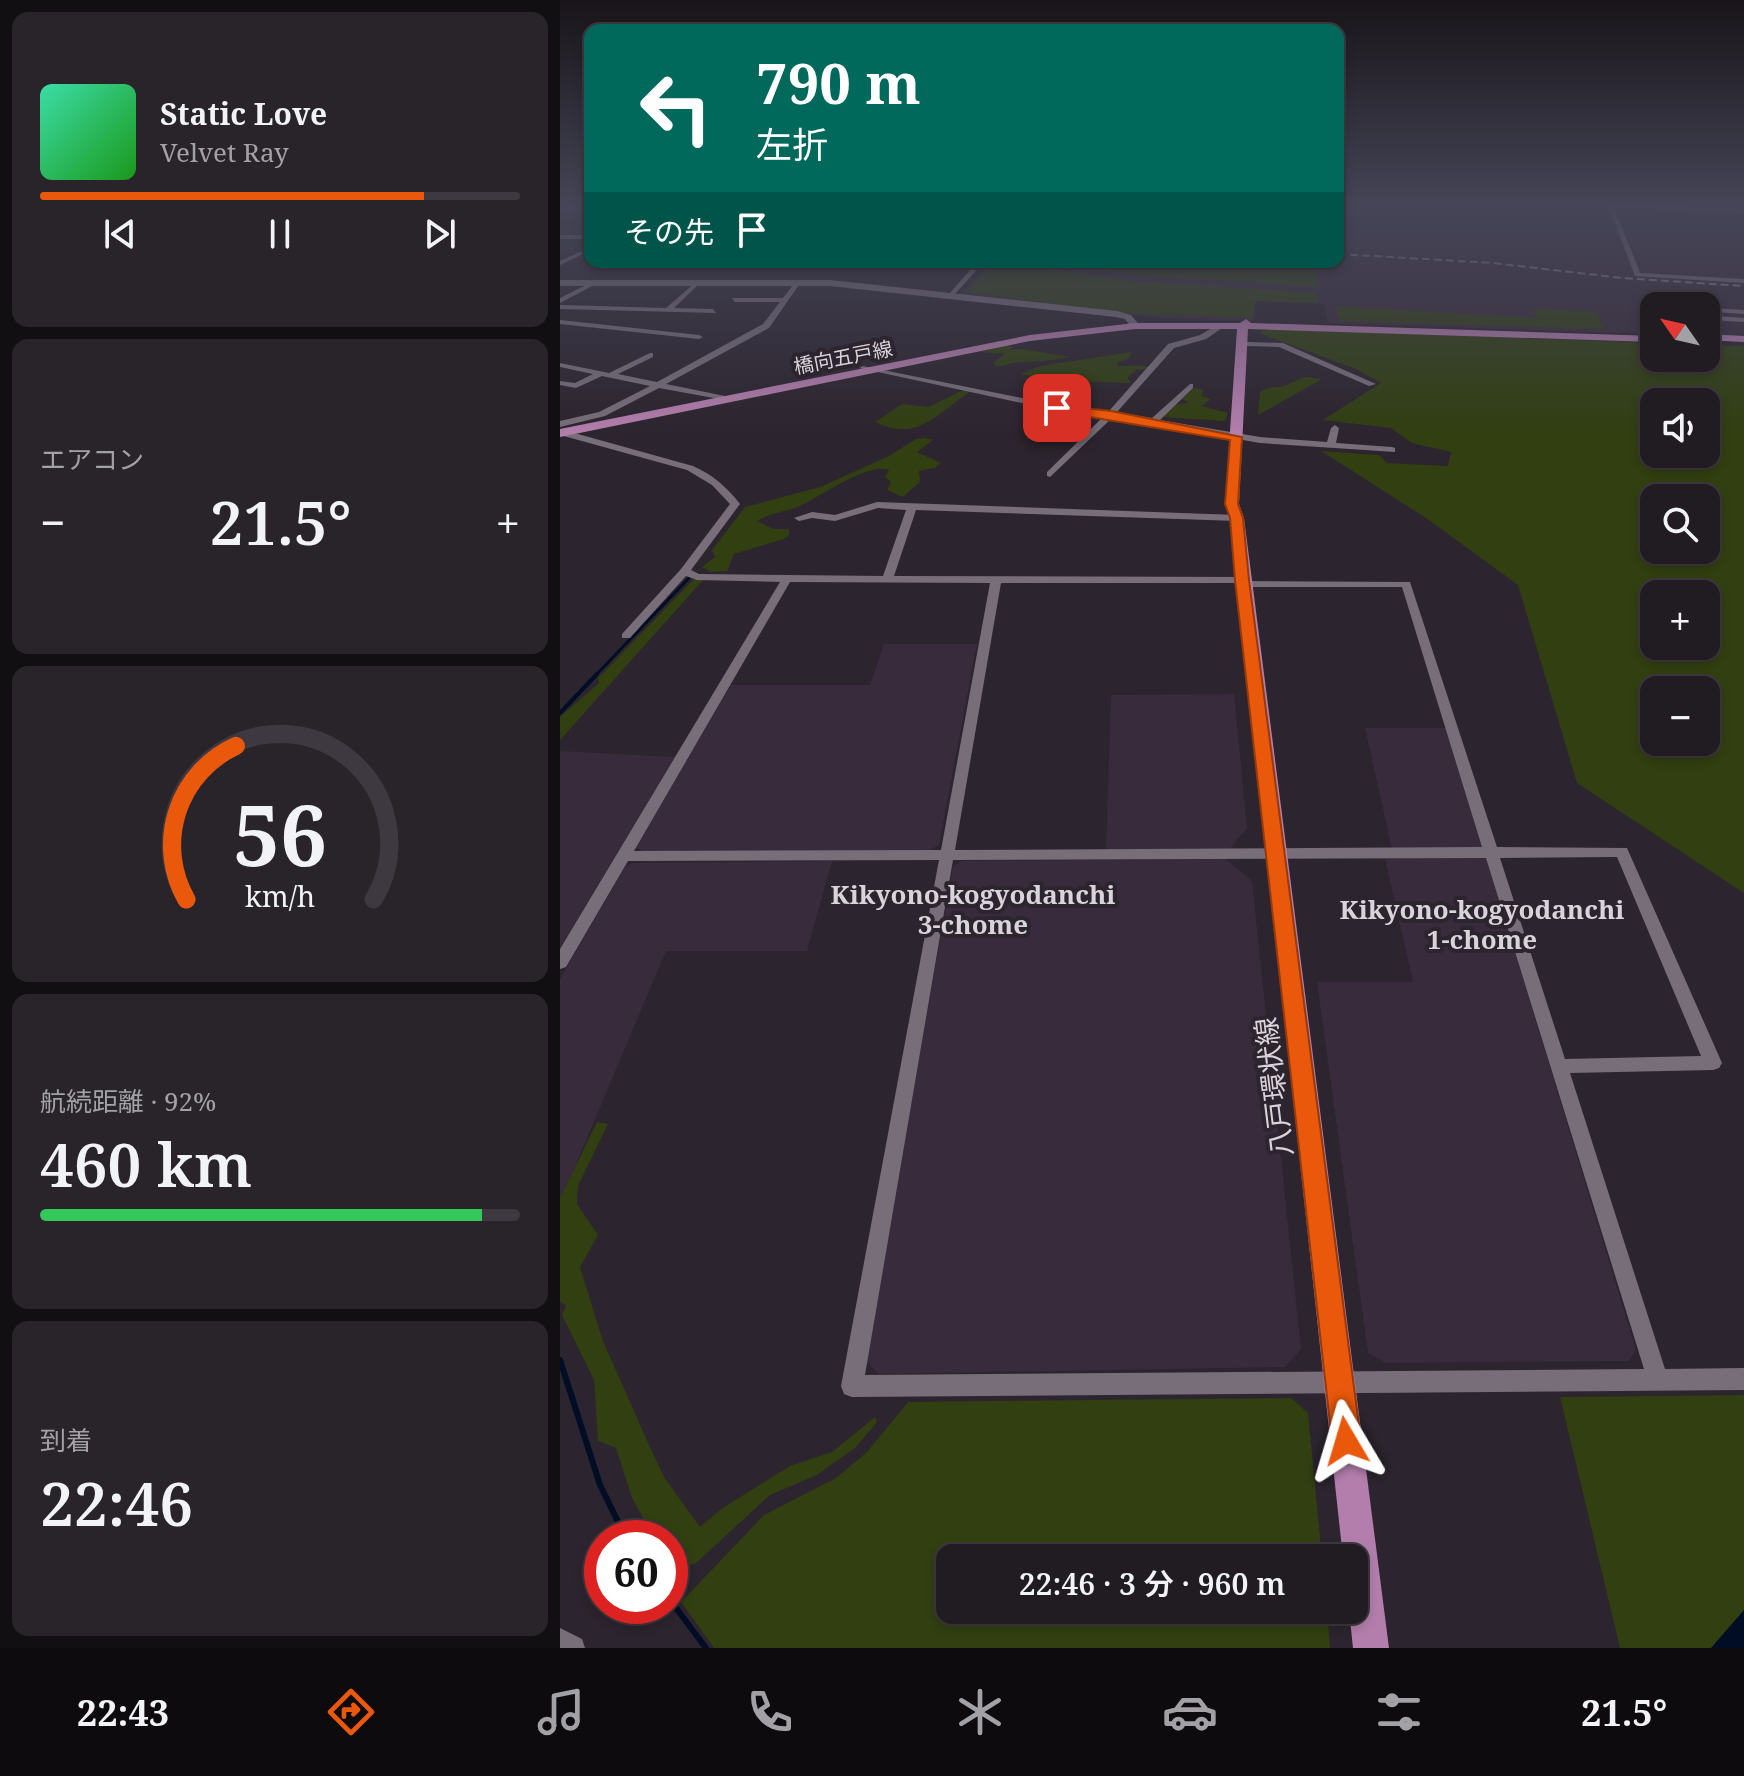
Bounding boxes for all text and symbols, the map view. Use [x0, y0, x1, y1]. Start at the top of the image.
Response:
text: 790 m [756, 44, 921, 120]
icon: left [624, 56, 728, 160]
text: Static Love [160, 93, 327, 134]
text: 左折 [756, 120, 828, 169]
text: Velvet Ray [160, 134, 289, 170]
icon: arrive [730, 208, 774, 252]
text: その先 [624, 211, 714, 252]
icon: previous [98, 212, 142, 256]
icon: pause [258, 212, 302, 256]
icon: next [418, 212, 462, 256]
north arrow [1640, 292, 1720, 372]
map controls [1640, 292, 1720, 756]
street label: 橋向五戸線 [791, 334, 895, 380]
pin [1023, 374, 1091, 442]
icon: arrive [1035, 386, 1079, 430]
button: sound [1640, 388, 1720, 468]
text: エアコン [40, 441, 144, 477]
text: 21.5° [209, 481, 351, 563]
button: search [1640, 484, 1720, 564]
text: − [40, 492, 65, 552]
text: + [495, 492, 520, 552]
button: + [1640, 580, 1720, 660]
button: − [1640, 676, 1720, 756]
text: 56 [233, 777, 327, 890]
text: km/h [245, 876, 315, 915]
district label: Kikyono-kogyodanchi 3-chome [831, 876, 1115, 942]
district label: Kikyono-kogyodanchi 1-chome [1340, 891, 1624, 957]
street label: 八戸環状線 [1246, 1015, 1300, 1159]
text: 航続距離 · 92% [40, 1083, 216, 1119]
text: 460 km [40, 1123, 252, 1205]
position arrow [1304, 1399, 1388, 1483]
text: 到着 [40, 1422, 92, 1458]
text: 22:46 [40, 1462, 193, 1544]
speed limit sign: 60 [584, 1520, 688, 1624]
text: 22:46 · 3 分 · 960 m [1019, 1563, 1285, 1604]
icon: directions [323, 1684, 379, 1740]
icon: music [533, 1684, 589, 1740]
icon: phone [742, 1684, 798, 1740]
icon: climate [952, 1684, 1008, 1740]
icon: car [1162, 1684, 1218, 1740]
icon: filters [1371, 1684, 1427, 1740]
text: 22:43 [77, 1688, 169, 1737]
text: 21.5° [1581, 1688, 1667, 1737]

